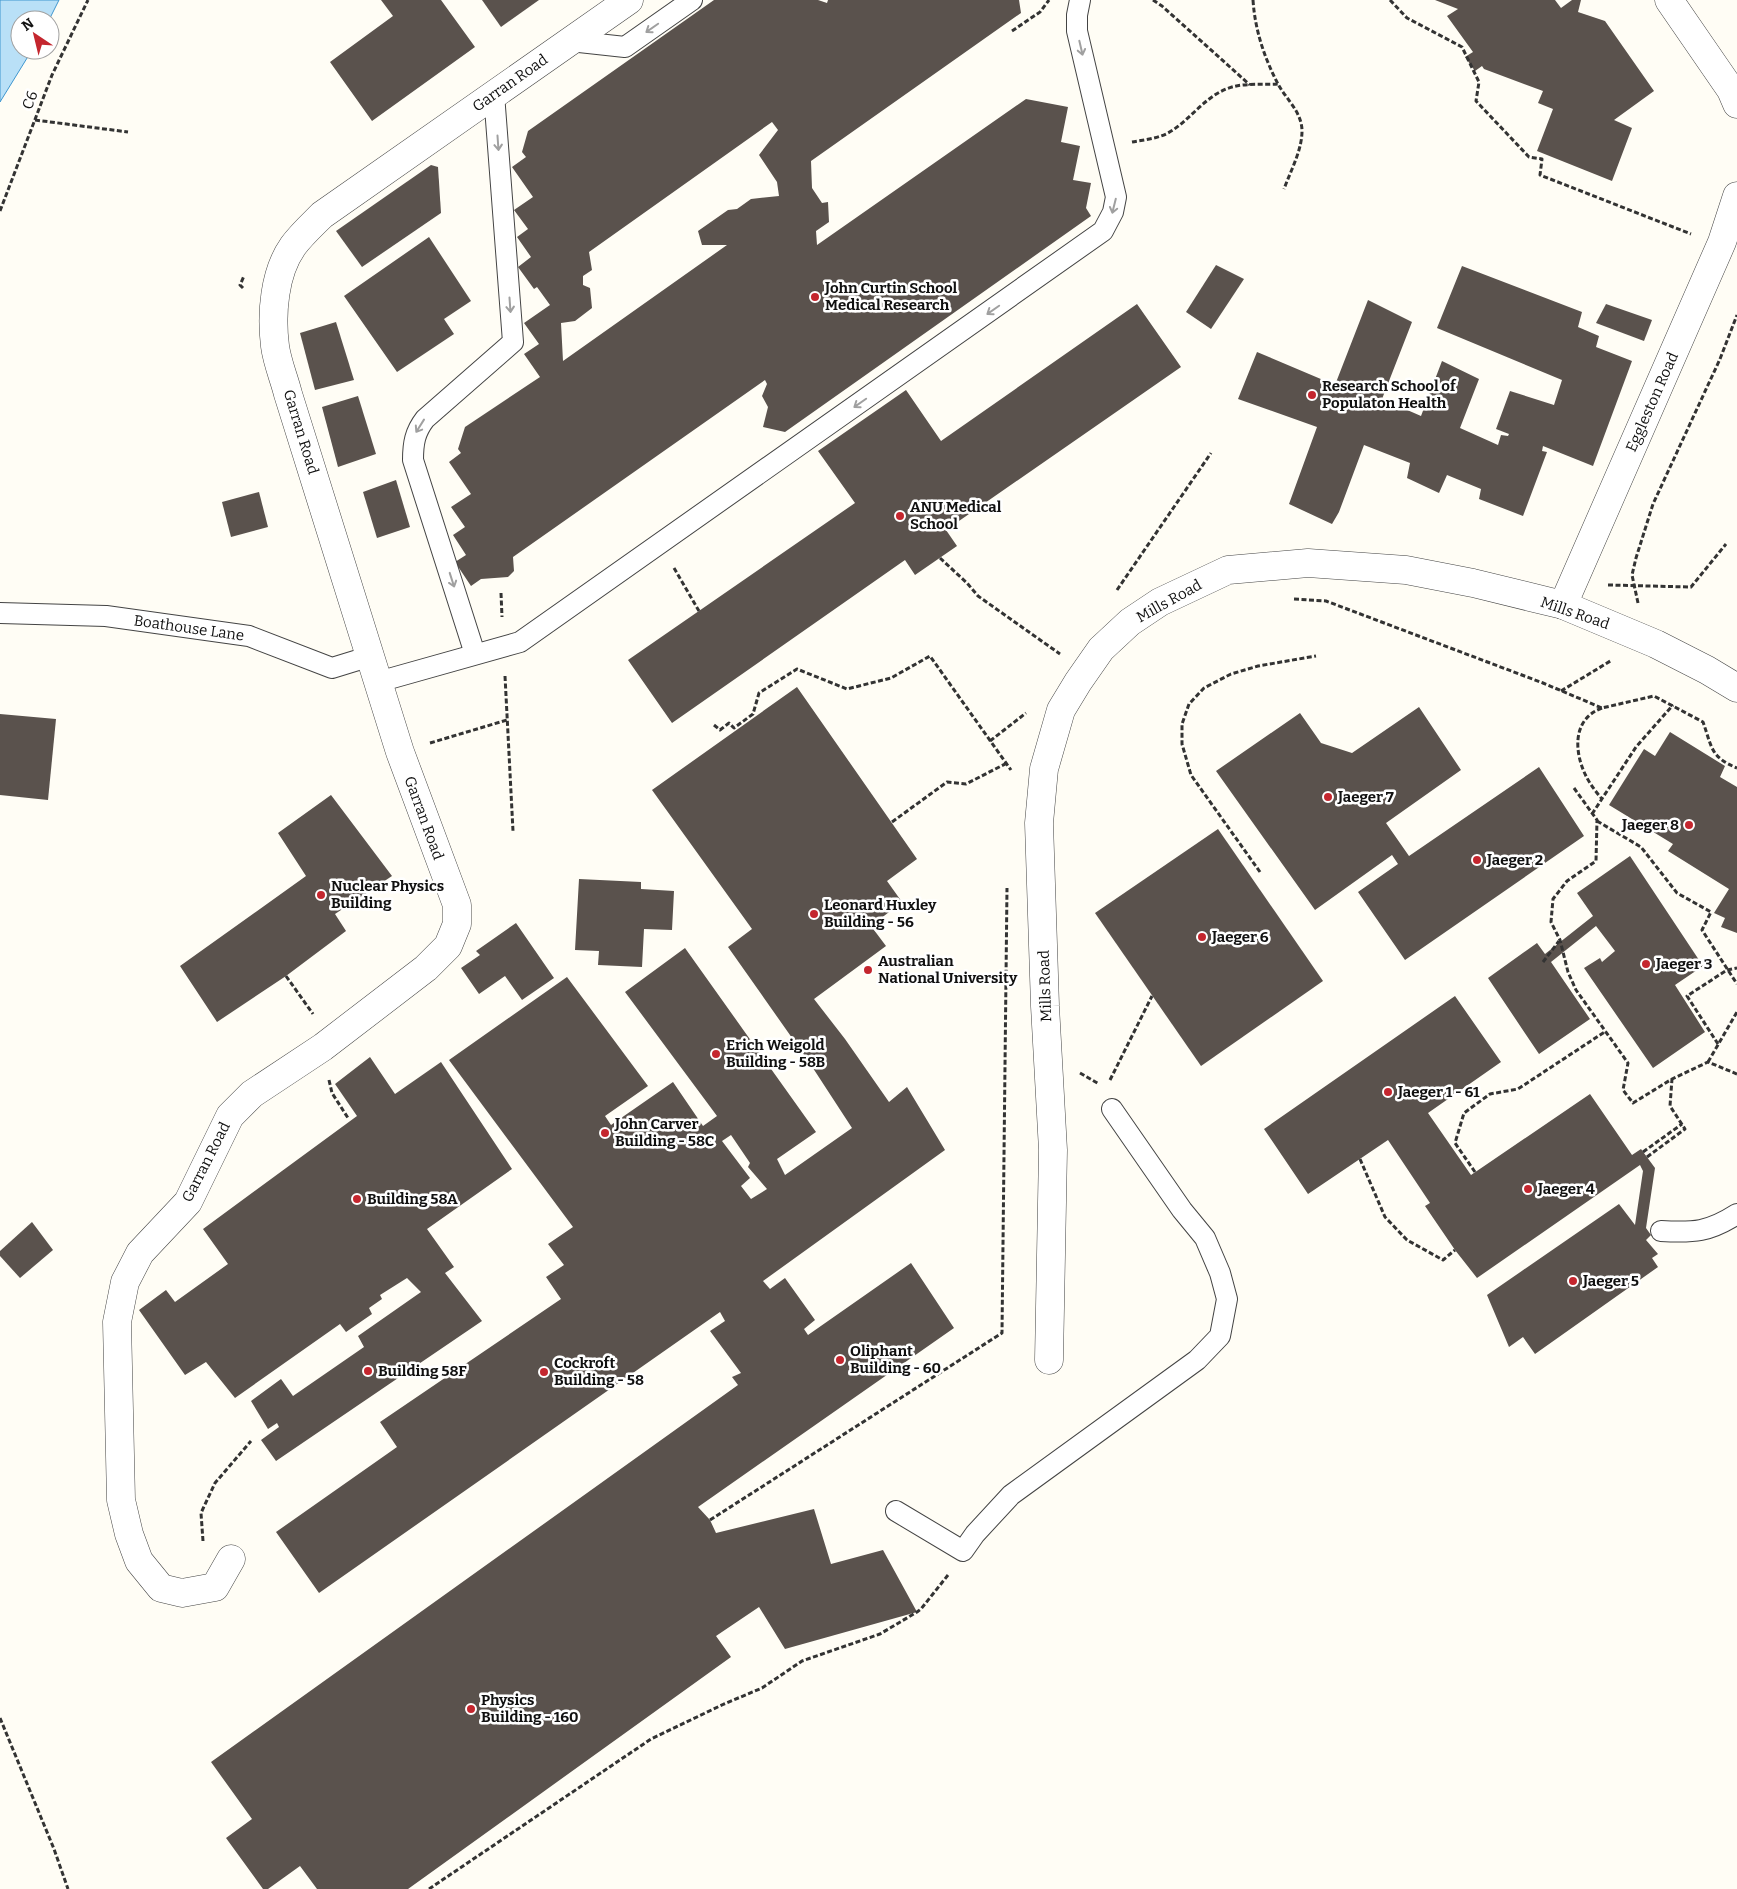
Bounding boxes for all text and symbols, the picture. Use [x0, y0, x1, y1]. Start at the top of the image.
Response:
north arrow [10, 10, 60, 60]
text: N [19, 15, 37, 35]
one-way arrow [645, 23, 659, 33]
one-way arrow [1077, 39, 1086, 55]
street label: Garran Road [469, 50, 551, 116]
street label: C6 [18, 88, 42, 112]
one-way arrow [493, 135, 503, 151]
one-way arrow [1108, 198, 1118, 214]
place label: John Curtin School Medical Research [824, 279, 958, 314]
marker: John Curtin School Medical Research [809, 291, 821, 303]
one-way arrow [506, 297, 515, 313]
one-way arrow [986, 305, 1000, 315]
street label: Eggleston Road [1622, 349, 1682, 455]
place label: Research School of Populaton Health [1322, 377, 1457, 412]
street label: Garran Road [280, 387, 322, 477]
marker: Research School of Populaton Health [1306, 389, 1318, 401]
one-way arrow [853, 398, 867, 408]
one-way arrow [415, 418, 425, 432]
place label: ANU Medical School [910, 498, 1002, 533]
marker: ANU Medical School [894, 510, 906, 522]
one-way arrow [447, 572, 457, 588]
street label: Mills Road [1133, 576, 1205, 626]
street label: Mills Road [1538, 593, 1612, 633]
street label: Boathouse Lane [133, 611, 245, 645]
street label: Garran Road [401, 774, 447, 862]
place label: Jaeger 7 [1337, 788, 1394, 806]
marker: Jaeger 7 [1322, 791, 1334, 803]
place label: Jaeger 8 [1621, 816, 1679, 834]
marker: Jaeger 8 [1683, 819, 1695, 831]
place label: Jaeger 2 [1486, 851, 1543, 869]
marker: Jaeger 2 [1471, 854, 1483, 866]
place label: Nuclear Physics Building [331, 877, 444, 912]
marker: Nuclear Physics Building [315, 889, 327, 901]
place label: Leonard Huxley Building - 56 [824, 896, 937, 931]
marker: Leonard Huxley Building - 56 [808, 908, 820, 920]
place label: Jaeger 6 [1211, 928, 1269, 946]
marker: Jaeger 6 [1196, 931, 1208, 943]
street label: Mills Road [1035, 950, 1055, 1022]
place label: Australian National University [878, 952, 1018, 987]
place label: Jaeger 3 [1655, 955, 1713, 973]
marker: Jaeger 3 [1640, 958, 1652, 970]
marker: Australian National University [862, 964, 874, 976]
place label: Erich Weigold Building - 58B [726, 1036, 826, 1071]
marker: Erich Weigold Building - 58B [710, 1048, 722, 1060]
place label: Jaeger 1 - 61 [1397, 1083, 1480, 1101]
marker: Jaeger 1 - 61 [1382, 1086, 1394, 1098]
place label: John Carver Building - 58C [614, 1115, 714, 1150]
street label: Garran Road [178, 1119, 234, 1205]
marker: John Carver Building - 58C [599, 1127, 611, 1139]
place label: Jaeger 4 [1537, 1180, 1595, 1198]
marker: Jaeger 4 [1522, 1183, 1534, 1195]
place label: Building 58A [367, 1190, 458, 1208]
marker: Building 58A [351, 1193, 363, 1205]
place label: Jaeger 5 [1582, 1272, 1639, 1290]
marker: Jaeger 5 [1567, 1275, 1579, 1287]
place label: Oliphant Building - 60 [850, 1342, 941, 1377]
place label: Cockroft Building - 58 [554, 1354, 644, 1389]
marker: Oliphant Building - 60 [834, 1354, 846, 1366]
place label: Building 58F [378, 1362, 467, 1380]
marker: Building 58F [362, 1365, 374, 1377]
marker: Cockroft Building - 58 [538, 1366, 550, 1378]
place label: Physics Building - 160 [481, 1691, 579, 1726]
marker: Physics Building - 160 [465, 1703, 477, 1715]

